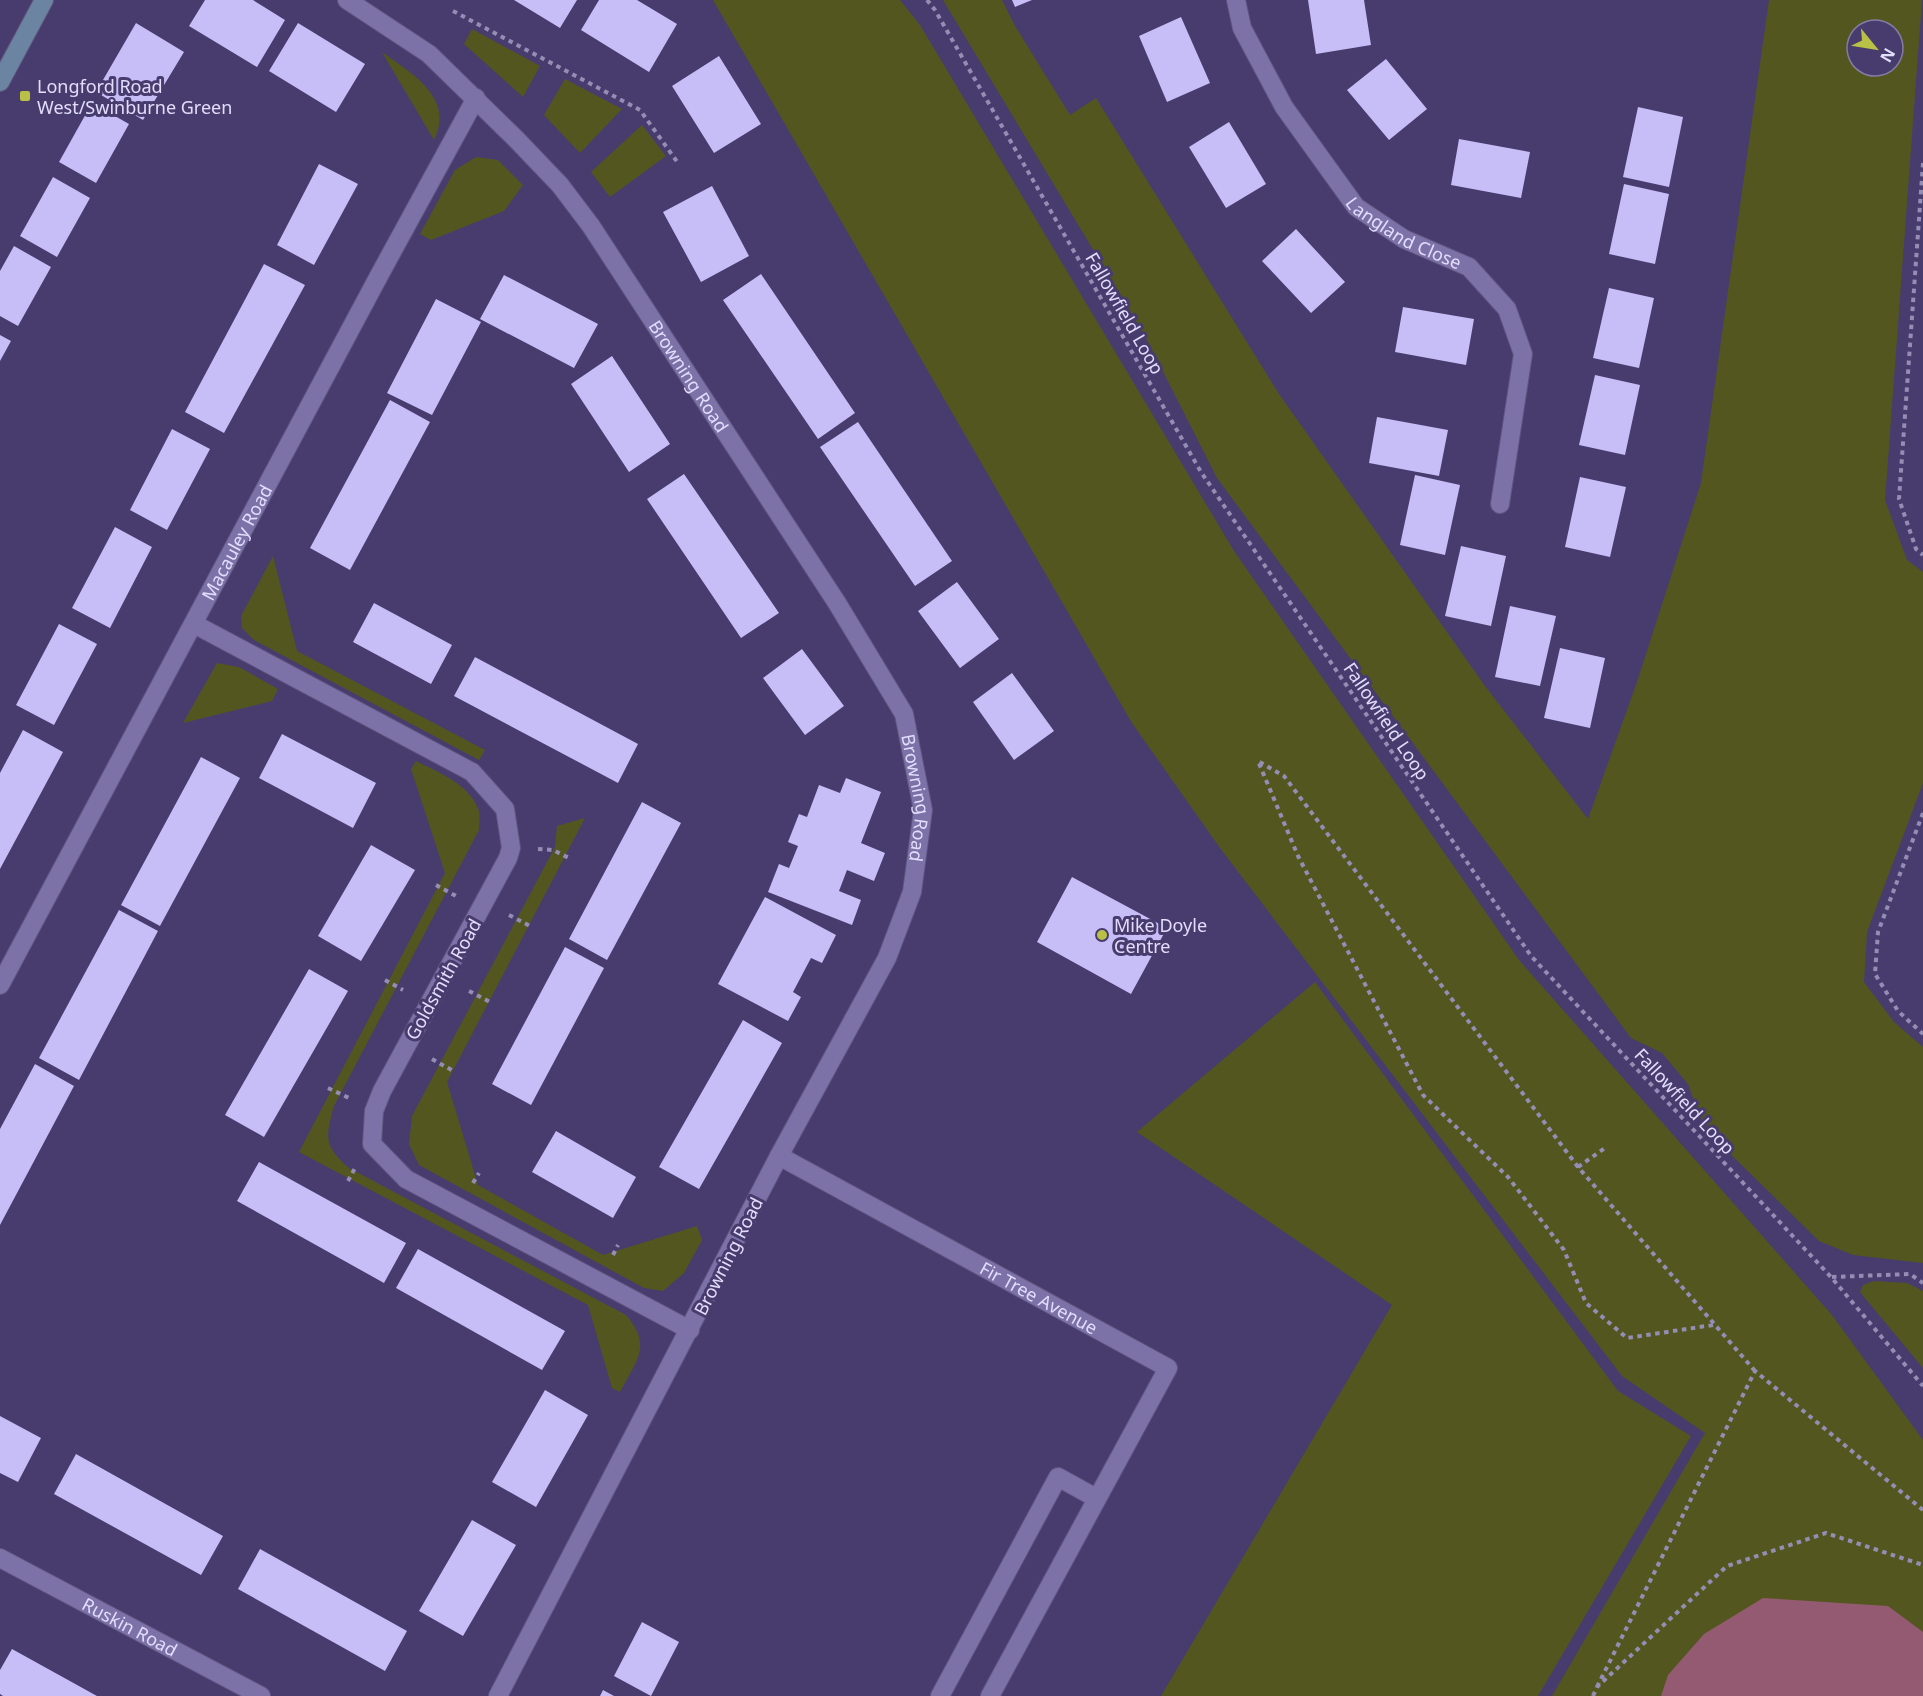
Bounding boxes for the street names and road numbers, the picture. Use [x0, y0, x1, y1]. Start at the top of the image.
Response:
street label: Langland Close [1340, 192, 1465, 274]
street label: Fallowfield Loop [1080, 248, 1170, 378]
street label: Browning Road [643, 315, 734, 437]
street label: Macauley Road [196, 480, 277, 604]
street label: Fallowfield Loop [1339, 657, 1435, 785]
street label: Browning Road [896, 732, 936, 863]
street label: Goldsmith Road [400, 914, 486, 1044]
street label: Fallowfield Loop [1629, 1043, 1741, 1159]
street label: Browning Road [688, 1193, 768, 1319]
street label: Fir Tree Avenue [976, 1256, 1102, 1339]
street label: Ruskin Road [78, 1592, 182, 1662]

